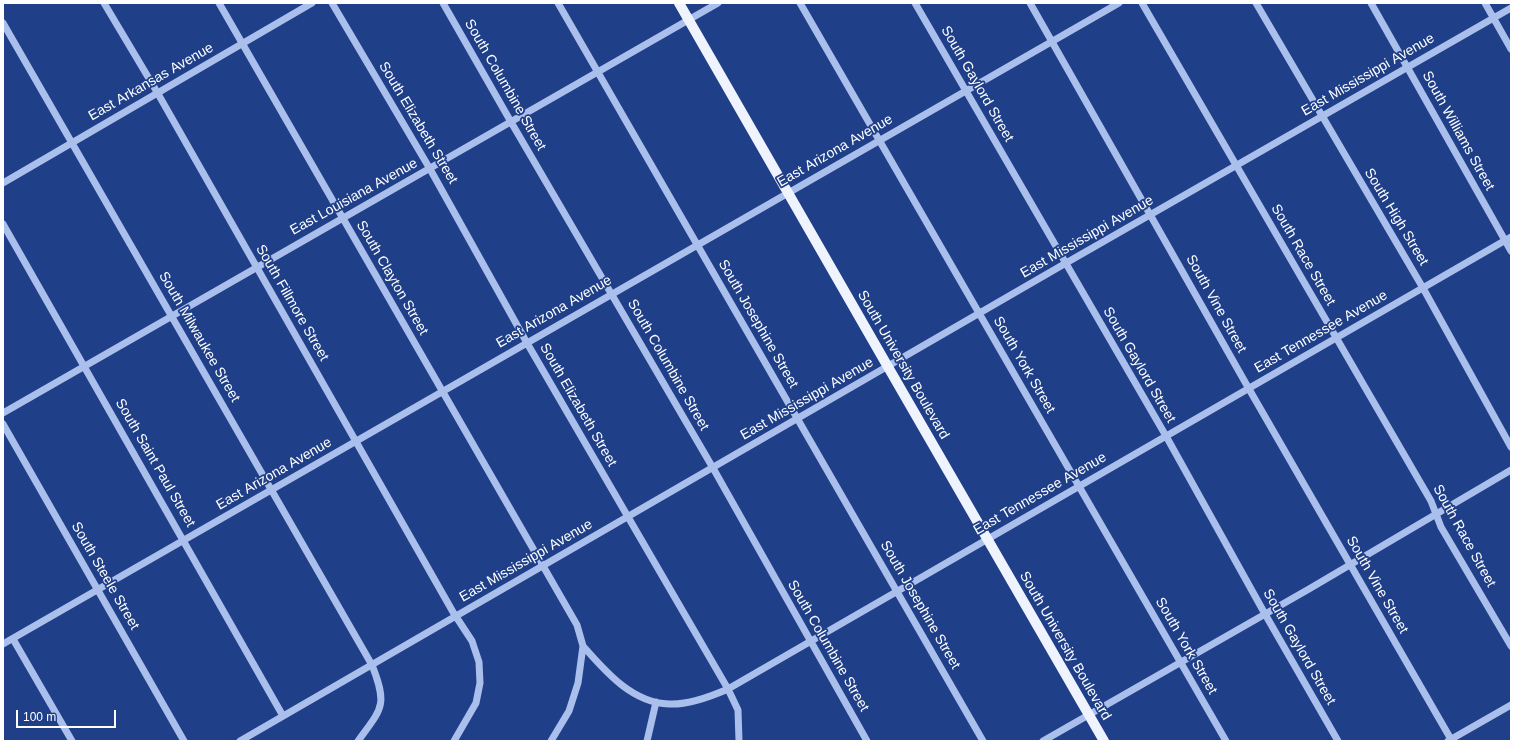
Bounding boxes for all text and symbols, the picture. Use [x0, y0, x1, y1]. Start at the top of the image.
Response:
street label: South Columbine Street [461, 16, 549, 154]
street label: South Gaylord Street [937, 23, 1017, 145]
street label: East Mississippi Avenue [1299, 30, 1437, 120]
street label: East Arkansas Avenue [86, 39, 216, 125]
street label: South Elizabeth Street [375, 59, 461, 187]
street label: South Williams Street [1418, 68, 1498, 194]
street label: East Arizona Avenue [774, 111, 896, 191]
street label: East Louisiana Avenue [287, 155, 421, 239]
street label: South High Street [1360, 165, 1432, 269]
street label: East Mississippi Avenue [1018, 192, 1156, 282]
street label: South Race Street [1267, 201, 1339, 309]
street label: South Clayton Street [352, 218, 432, 338]
street label: South Fillmore Street [252, 242, 332, 364]
street label: South Vine Street [1182, 252, 1250, 356]
street label: South Josephine Street [714, 257, 802, 391]
street label: South Milwaukee Street [155, 269, 243, 405]
street label: East Arizona Avenue [493, 272, 615, 352]
street label: East Tennessee Avenue [1252, 287, 1390, 377]
street label: South University Boulevard [854, 288, 952, 442]
street label: South Columbine Street [624, 296, 712, 434]
street label: South Gaylord Street [1099, 304, 1179, 426]
street label: South York Street [989, 314, 1059, 416]
street label: South Elizabeth Street [536, 340, 620, 470]
street label: East Mississippi Avenue [738, 354, 876, 444]
street label: South Saint Paul Street [111, 396, 199, 530]
street label: East Arizona Avenue [213, 434, 335, 514]
street label: East Tennessee Avenue [971, 449, 1109, 539]
street label: South Race Street [1429, 482, 1499, 590]
street label: East Mississippi Avenue [457, 516, 595, 606]
street label: South Steele Street [67, 519, 143, 633]
street label: South Vine Street [1342, 533, 1412, 637]
street label: South Josephine Street [876, 538, 964, 672]
street label: South University Boulevard [1016, 569, 1114, 723]
street label: South Columbine Street [784, 577, 872, 715]
street label: South Gaylord Street [1259, 586, 1339, 708]
street label: South York Street [1151, 595, 1221, 697]
scale bar [18, 702, 118, 728]
text: 100 m [23, 710, 56, 724]

